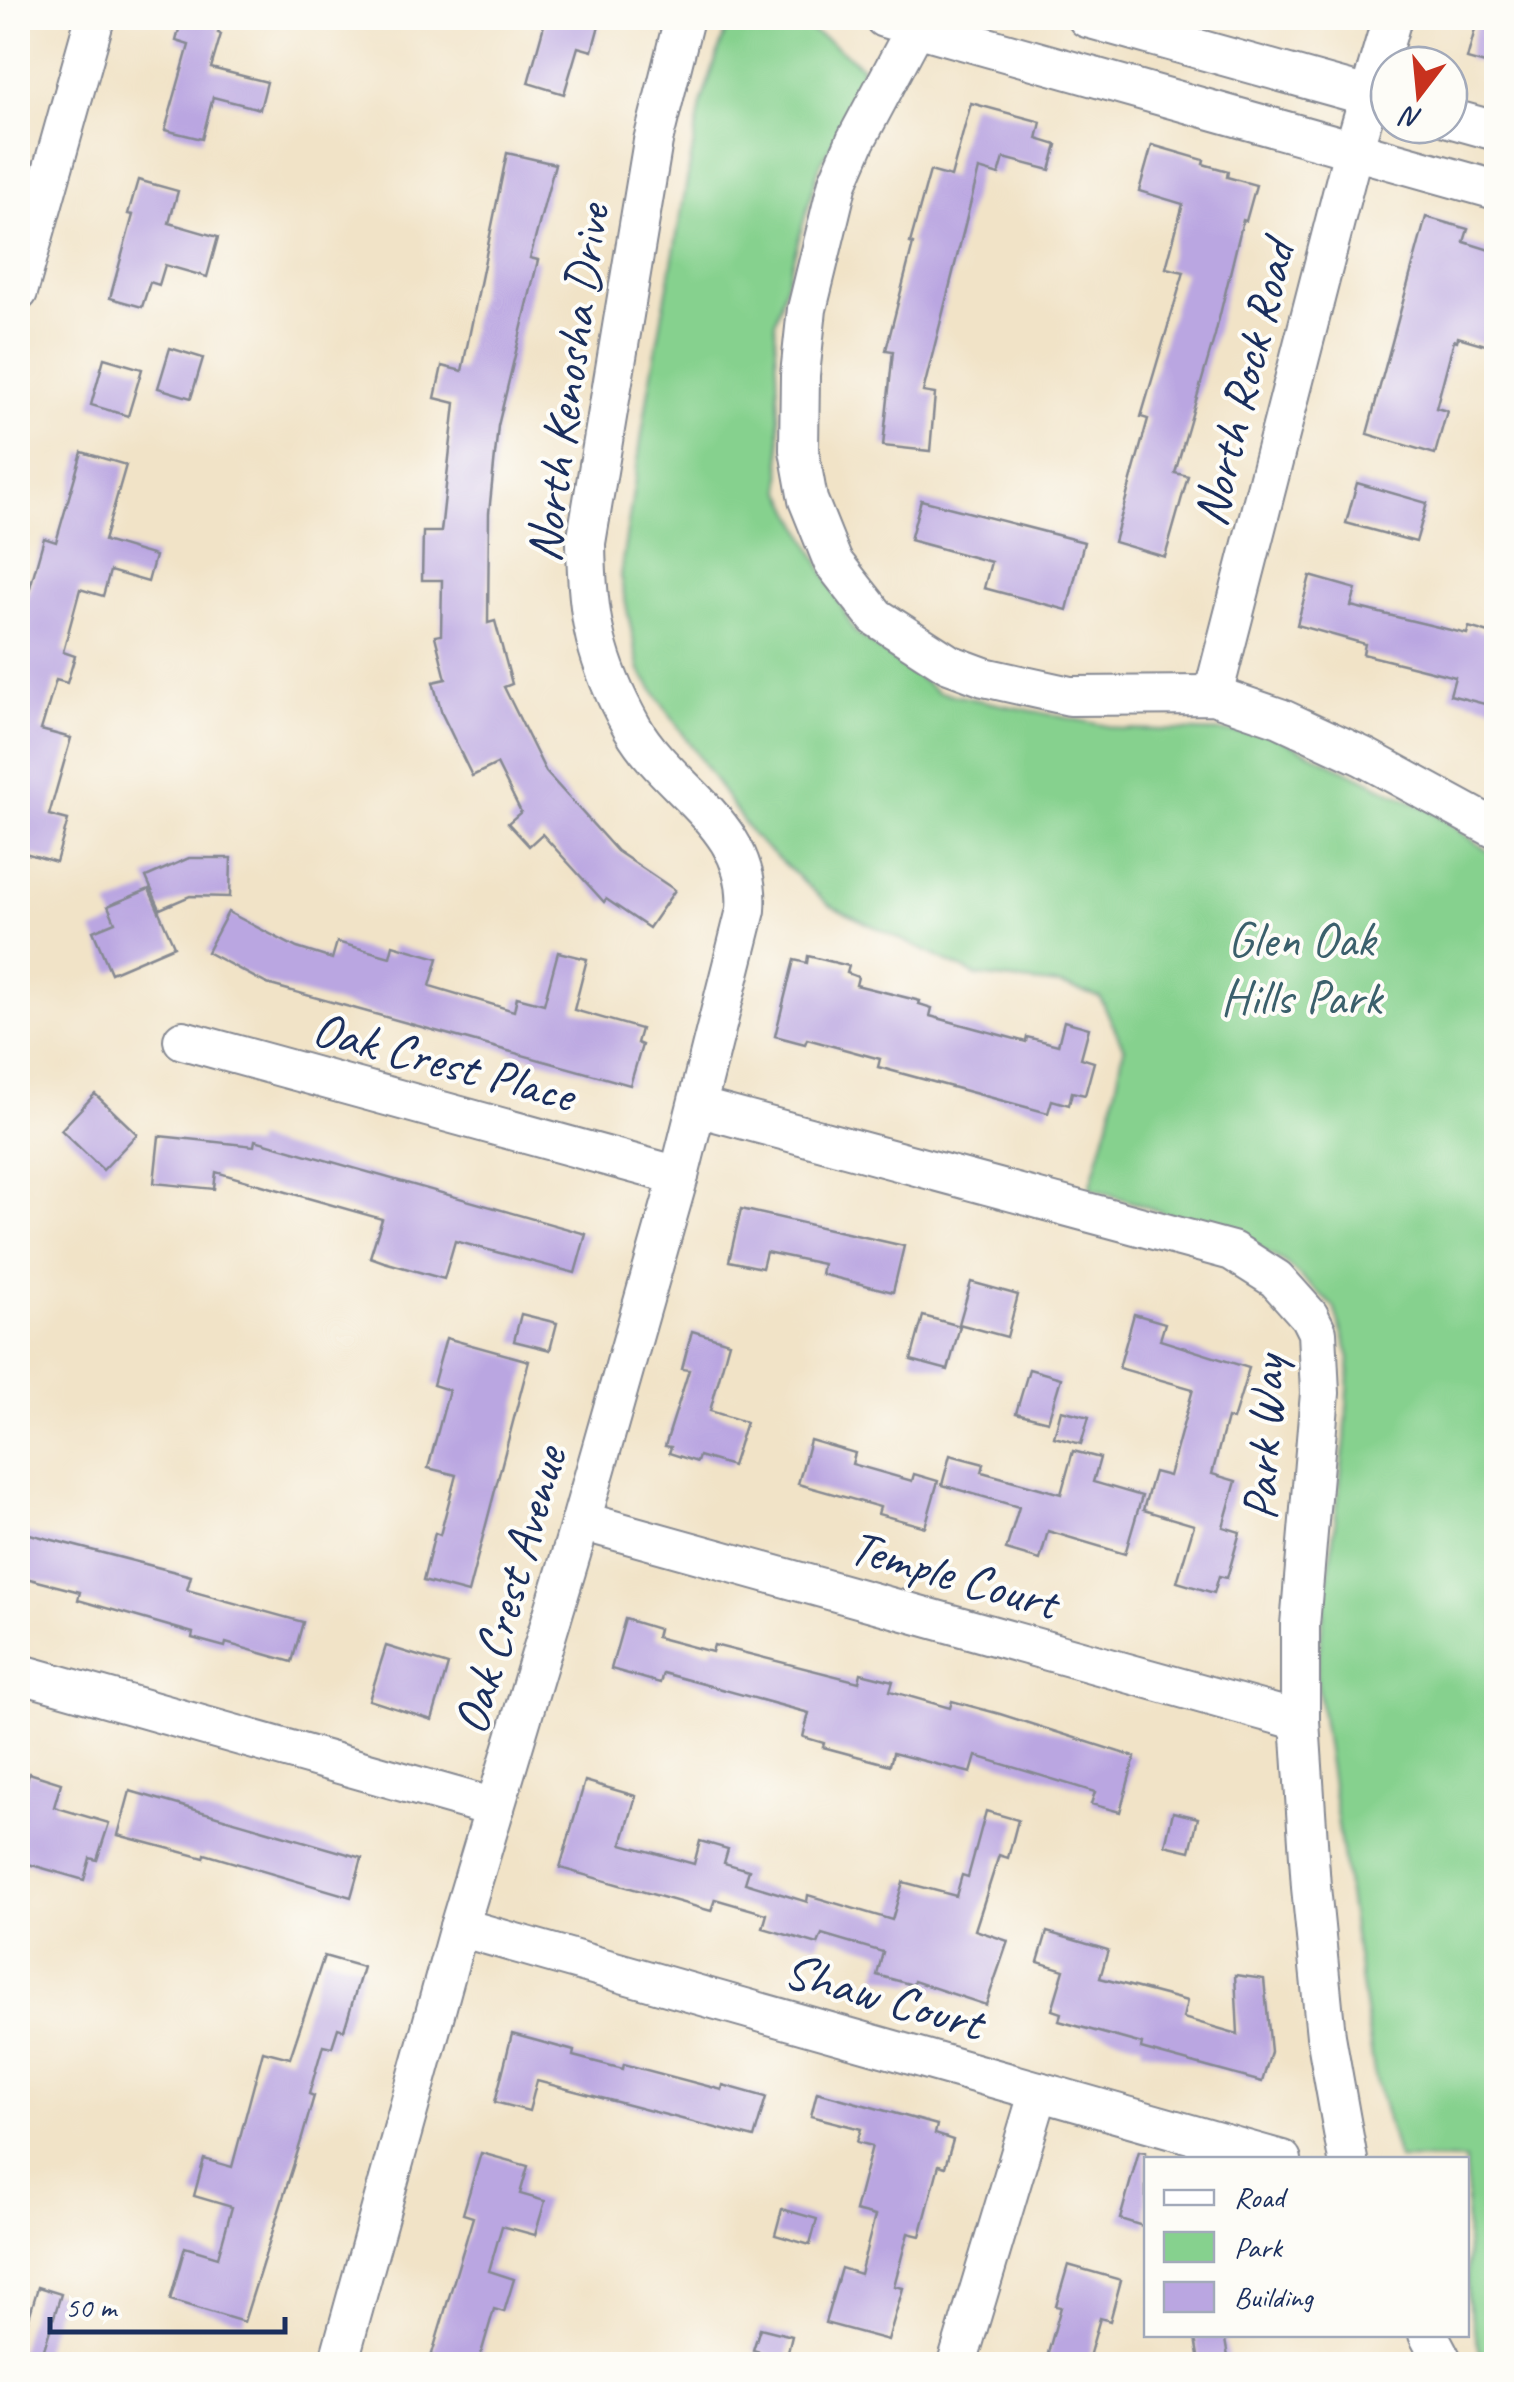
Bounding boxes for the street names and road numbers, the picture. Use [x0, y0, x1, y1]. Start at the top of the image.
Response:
street label: North Kenosha Drive [511, 198, 624, 566]
street label: North Rock Road [1178, 228, 1311, 532]
street label: Oak Crest Place [306, 996, 585, 1128]
street label: Park Way [1228, 1350, 1299, 1522]
street label: Oak Crest Avenue [438, 1437, 581, 1741]
street label: Temple Court [843, 1515, 1069, 1635]
street label: Shaw Court [777, 1938, 994, 2056]

